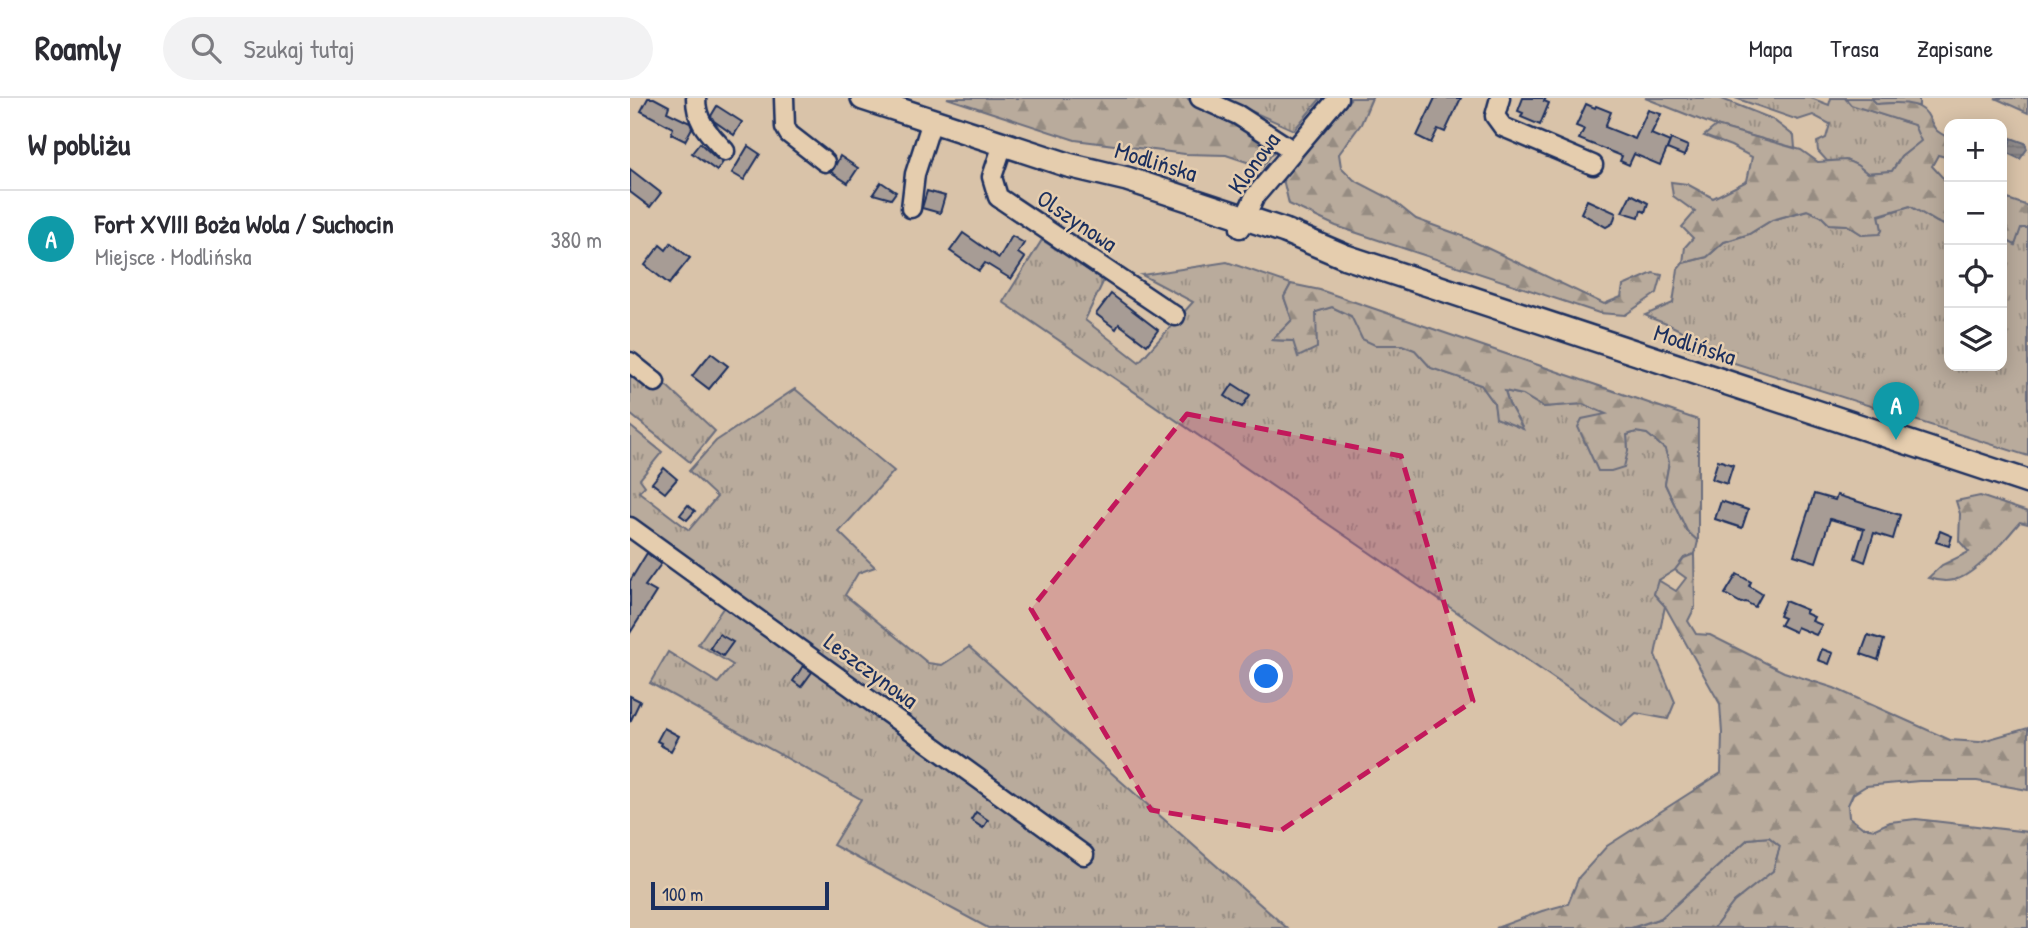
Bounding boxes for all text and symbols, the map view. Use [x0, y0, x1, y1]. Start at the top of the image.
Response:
search box [163, 17, 653, 80]
text: Roamly [35, 26, 121, 70]
icon: search [187, 29, 225, 67]
text: Szukaj tutaj [243, 31, 355, 66]
text: Mapa [1749, 32, 1792, 64]
text: Trasa [1830, 32, 1879, 64]
text: Zapisane [1917, 32, 1993, 64]
map controls [1944, 119, 2007, 371]
button: + [1944, 119, 2007, 182]
text: W pobliżu [28, 124, 130, 164]
street label: Klonowa [1220, 125, 1287, 200]
street label: Modlińska [1111, 133, 1201, 189]
street label: Olszynowa [1031, 182, 1124, 259]
button: − [1944, 182, 2007, 245]
text: Fort XVIII Boża Wola / Suchocin [95, 206, 394, 241]
text: A [45, 224, 57, 255]
text: 380 m [551, 224, 602, 255]
text: Miejsce · Modlińska [95, 241, 252, 272]
button: locate [1944, 245, 2007, 308]
button: layers [1944, 308, 2007, 371]
street label: Modlińska [1650, 316, 1740, 372]
pin: A [1873, 382, 1919, 440]
street label: Leszczynowa [818, 625, 925, 715]
your location [1249, 659, 1283, 693]
scale bar [651, 879, 830, 911]
text: 100 m [662, 881, 703, 907]

